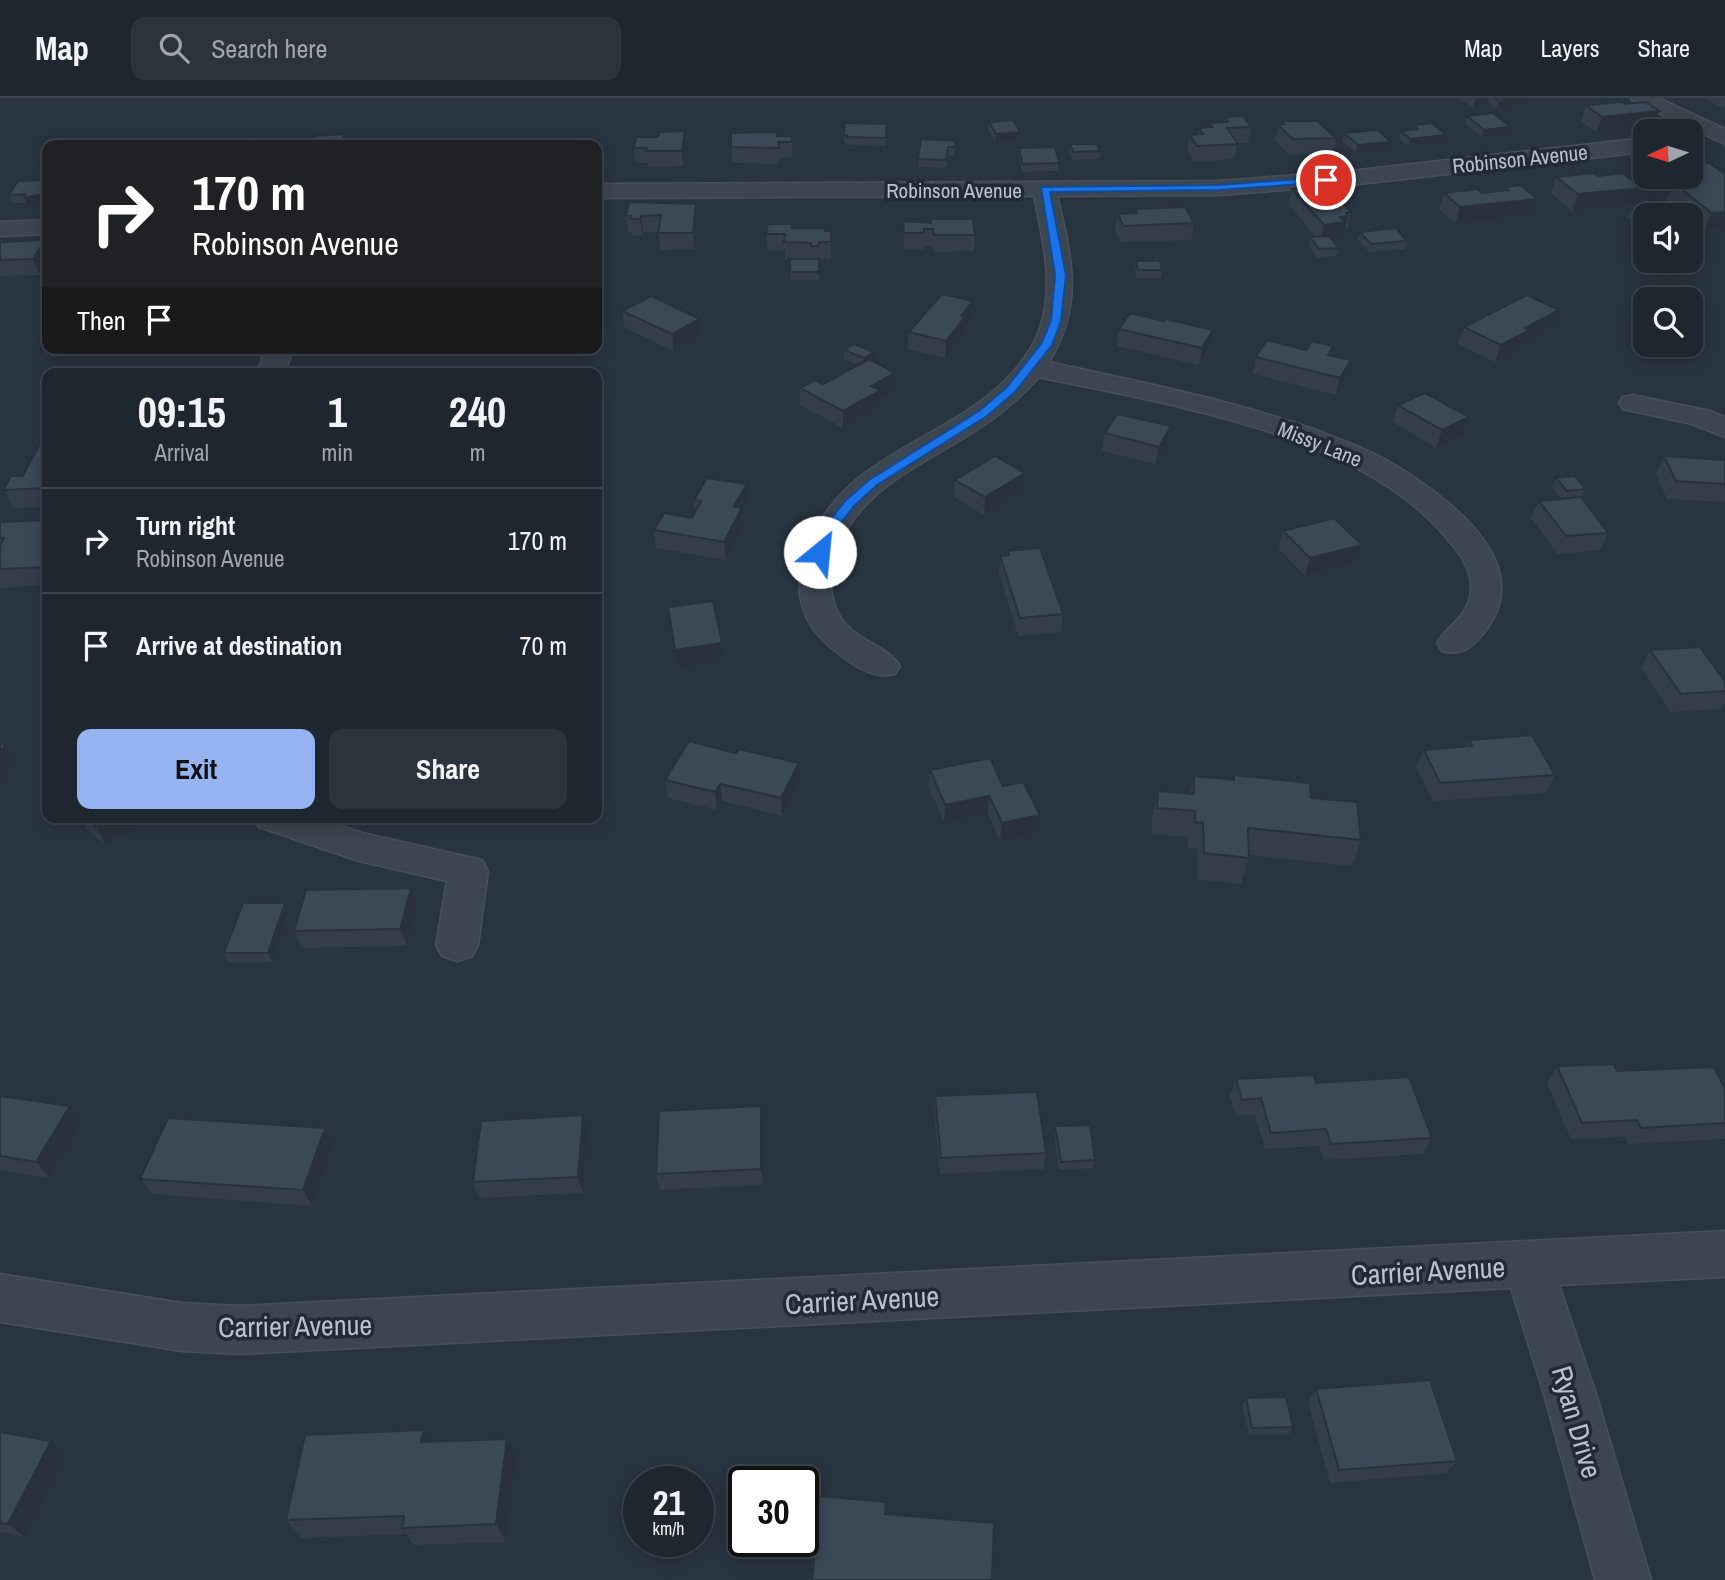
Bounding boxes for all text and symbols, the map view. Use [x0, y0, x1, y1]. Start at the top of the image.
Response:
search box [131, 17, 621, 80]
text: Map [35, 26, 89, 70]
icon: search [155, 29, 193, 67]
text: Search here [211, 31, 327, 66]
text: Map [1464, 32, 1502, 64]
text: Layers [1540, 32, 1599, 64]
text: Share [1637, 32, 1690, 64]
north arrow [1633, 119, 1703, 189]
map controls [1633, 119, 1703, 357]
street label: Robinson Avenue [1451, 137, 1589, 181]
pin [1296, 150, 1356, 210]
text: 170 m [192, 159, 306, 225]
icon: arrive [1307, 161, 1345, 199]
icon: right [77, 168, 168, 259]
street label: Robinson Avenue [886, 176, 1022, 205]
button: sound [1633, 203, 1703, 273]
text: Robinson Avenue [192, 222, 399, 265]
button: search [1633, 287, 1703, 357]
icon: arrive [140, 301, 178, 339]
text: Then [77, 303, 126, 338]
text: 09:15 [138, 384, 226, 440]
text: 1 [328, 384, 347, 440]
text: 240 [449, 384, 506, 440]
street label: Missy Lane [1274, 414, 1366, 474]
text: Arrival [155, 437, 209, 468]
text: min [322, 437, 353, 468]
text: m [470, 437, 485, 468]
text: Turn right [136, 508, 235, 543]
position arrow [783, 515, 857, 589]
icon: right [77, 522, 115, 560]
text: 170 m [508, 523, 567, 558]
text: Robinson Avenue [136, 543, 285, 574]
icon: arrive [77, 627, 115, 665]
text: Arrive at destination [136, 628, 342, 663]
text: 70 m [520, 628, 567, 663]
button: Exit [77, 729, 315, 809]
button: Share [329, 729, 567, 809]
street label: Carrier Avenue [1350, 1248, 1506, 1294]
street label: Carrier Avenue [784, 1277, 940, 1323]
street label: Carrier Avenue [218, 1306, 372, 1346]
street label: Ryan Drive [1543, 1362, 1611, 1482]
speed limit sign: 30 [728, 1466, 819, 1557]
text: 21 [653, 1479, 684, 1526]
text: km/h [653, 1516, 685, 1541]

